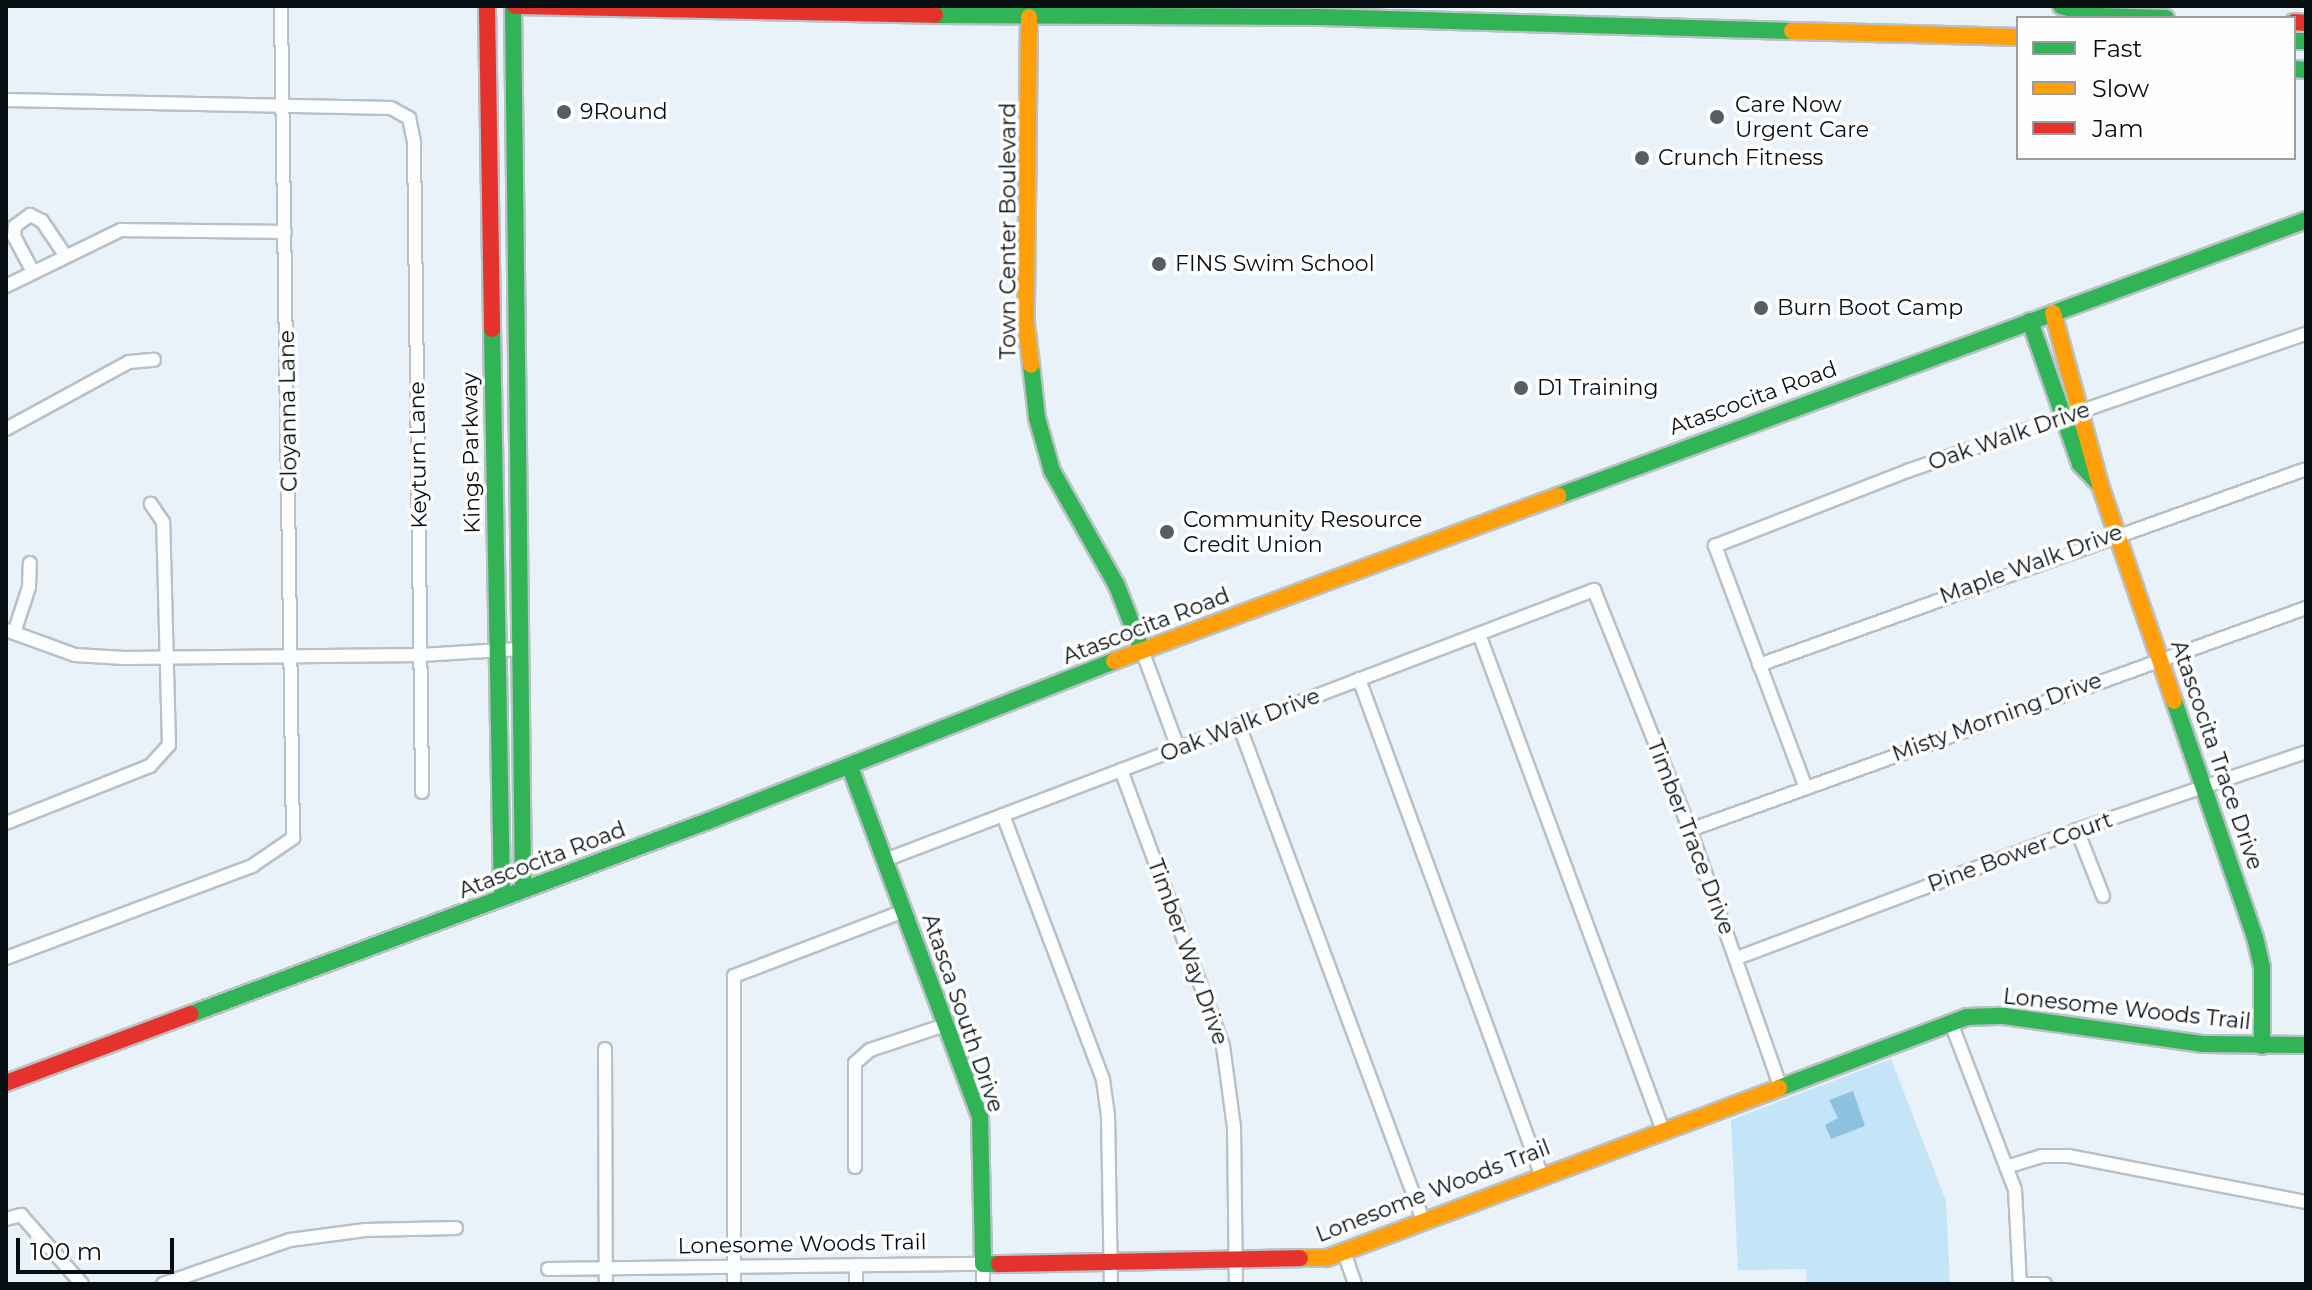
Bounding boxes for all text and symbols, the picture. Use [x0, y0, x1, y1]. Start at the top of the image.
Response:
legend [2016, 16, 2296, 160]
text: Fast [2092, 34, 2142, 63]
text: Slow [2092, 74, 2149, 103]
place label: Care Now Urgent Care [1735, 91, 1869, 142]
place label: 9Round [580, 99, 668, 125]
marker: 9Round [555, 103, 573, 121]
street label: Town Center Boulevard [995, 103, 1021, 359]
marker: Care Now Urgent Care [1706, 106, 1728, 128]
text: Jam [2092, 114, 2144, 143]
place label: Crunch Fitness [1658, 145, 1823, 171]
marker: Crunch Fitness [1633, 149, 1651, 167]
place label: FINS Swim School [1175, 251, 1375, 277]
marker: FINS Swim School [1150, 255, 1168, 273]
place label: Burn Boot Camp [1777, 295, 1963, 321]
marker: Burn Boot Camp [1752, 299, 1770, 317]
street label: Cloyanna Lane [273, 330, 303, 492]
street label: Atascocita Road [1666, 355, 1840, 441]
street label: Kings Parkway [456, 372, 486, 534]
place label: D1 Training [1537, 375, 1659, 401]
marker: D1 Training [1512, 379, 1530, 397]
street label: Keyturn Lane [404, 381, 432, 529]
street label: Oak Walk Drive [1925, 396, 2093, 476]
place label: Community Resource Credit Union [1183, 506, 1422, 558]
street label: Maple Walk Drive [1936, 519, 2126, 609]
marker: Community Resource Credit Union [1158, 523, 1176, 541]
street label: Atascocita Road [1059, 582, 1233, 670]
street label: Atascocita Trace Drive [2165, 637, 2269, 873]
street label: Misty Morning Drive [1889, 667, 2105, 767]
street label: Oak Walk Drive [1156, 682, 1324, 768]
street label: Timber Trace Drive [1642, 736, 1740, 938]
street label: Pine Bower Court [1924, 806, 2116, 898]
street label: Atascocita Road [455, 816, 629, 904]
street label: Timber Way Drive [1142, 856, 1234, 1048]
street label: Atasca South Drive [917, 910, 1009, 1116]
street label: Lonesome Woods Trail [2002, 983, 2252, 1035]
street label: Lonesome Woods Trail [1312, 1134, 1554, 1248]
scale bar [20, 1222, 178, 1272]
street label: Lonesome Woods Trail [677, 1229, 927, 1259]
text: 100 m [30, 1237, 102, 1266]

